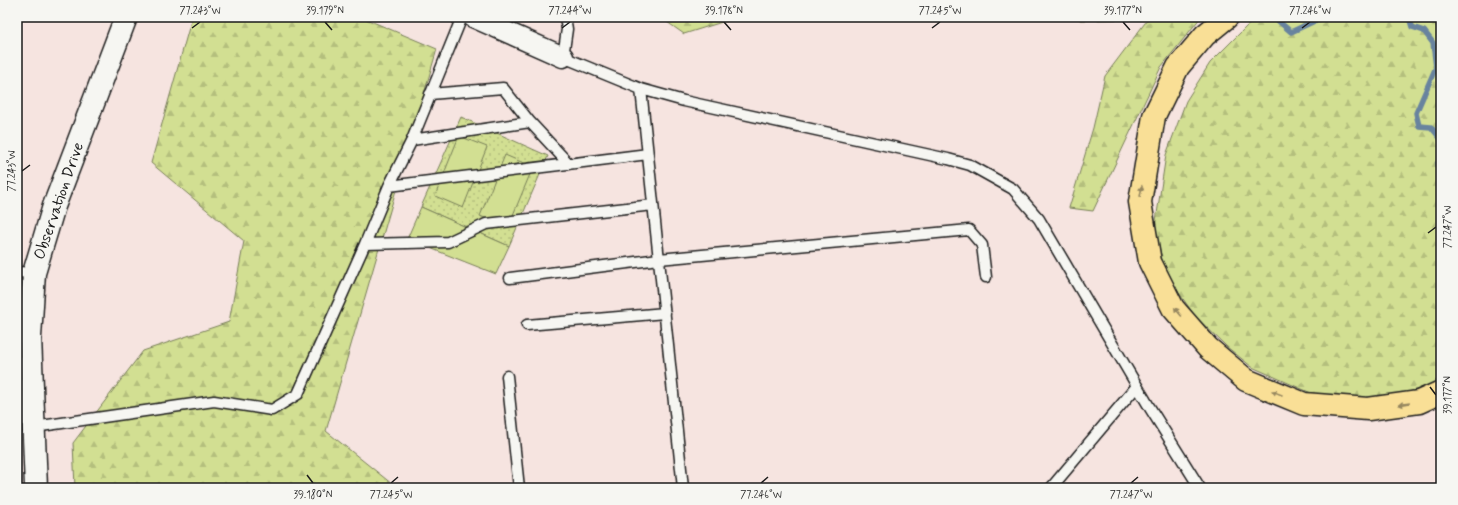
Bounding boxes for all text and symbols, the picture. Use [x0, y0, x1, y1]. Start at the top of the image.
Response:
text: 77.243°W [180, 4, 220, 18]
text: 39.179°N [306, 4, 344, 18]
text: 77.244°W [549, 4, 591, 18]
text: 39.178°N [705, 4, 743, 18]
text: 77.245°W [919, 4, 961, 18]
text: 39.177°N [1104, 4, 1142, 18]
text: 77.246°W [1289, 4, 1331, 18]
street label: Observation Drive [29, 139, 89, 263]
text: 77.243°W [5, 151, 19, 191]
one-way arrow [1139, 185, 1145, 197]
text: 77.247°W [1441, 206, 1455, 248]
one-way arrow [1173, 307, 1182, 318]
text: 39.177°N [1441, 376, 1455, 414]
one-way arrow [1271, 390, 1282, 396]
one-way arrow [1398, 401, 1410, 407]
text: 39.180°N [294, 488, 333, 502]
text: 77.245°W [370, 488, 412, 502]
text: 77.246°W [740, 488, 782, 502]
text: 77.247°W [1110, 488, 1152, 502]

